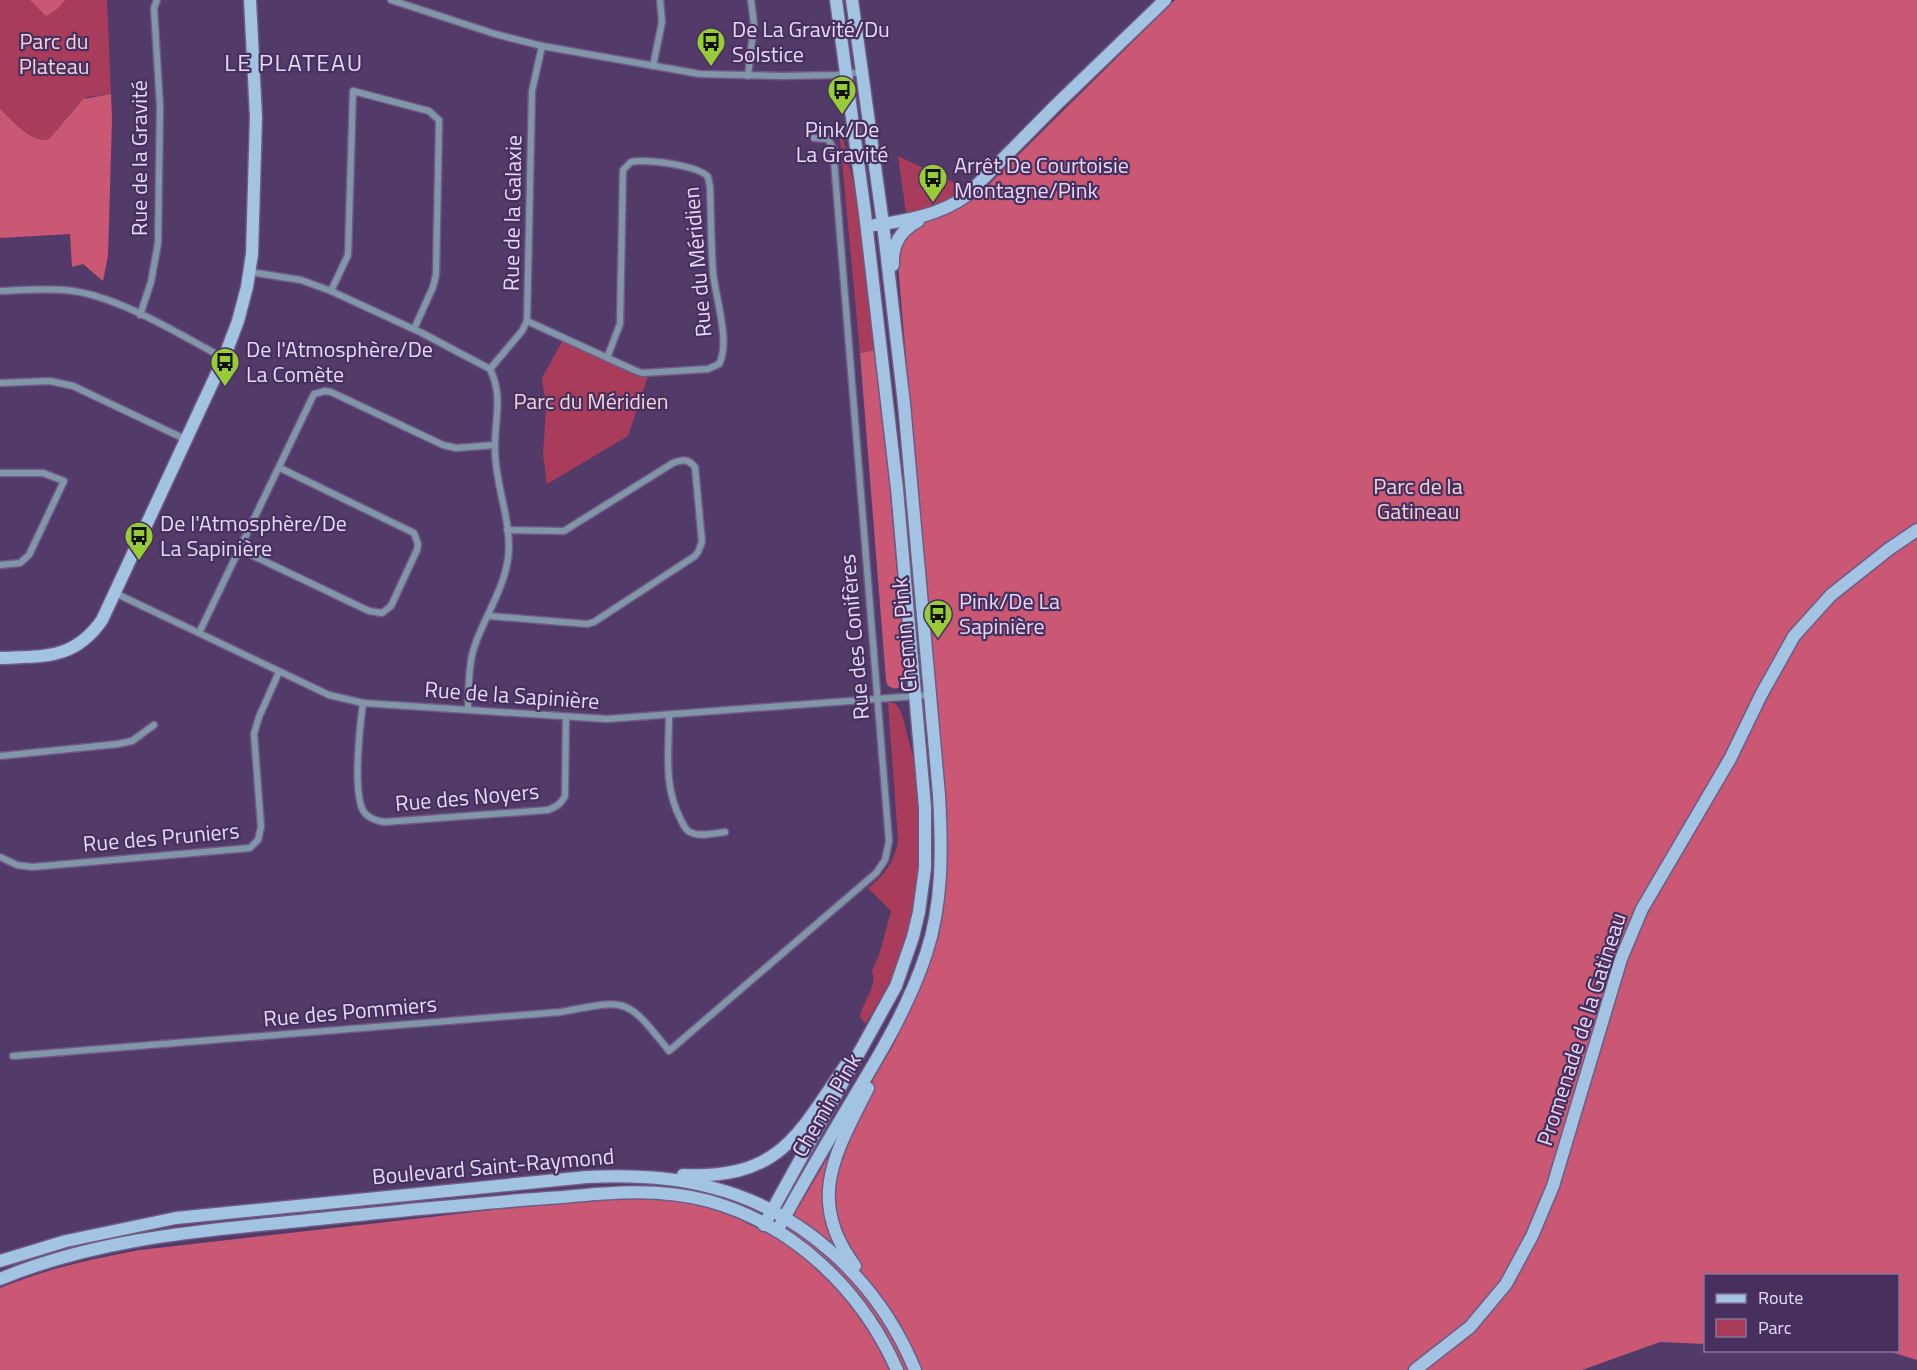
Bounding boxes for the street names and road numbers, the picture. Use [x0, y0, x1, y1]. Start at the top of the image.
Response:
street label: Rue de la Gravité [122, 80, 156, 236]
street label: Rue de la Galaxie [494, 135, 530, 291]
street label: Rue du Méridien [674, 186, 720, 338]
street label: Rue des Conifères [830, 553, 878, 721]
street label: Chemin Pink [882, 576, 926, 694]
street label: Rue de la Sapinière [423, 672, 601, 718]
street label: Rue des Noyers [394, 774, 540, 820]
street label: Rue des Pruniers [81, 813, 241, 861]
street label: Promenade de la Gatineau [1527, 908, 1635, 1150]
street label: Rue des Pommiers [262, 986, 438, 1036]
street label: Chemin Pink [783, 1046, 870, 1163]
street label: Boulevard Saint-Raymond [370, 1138, 616, 1194]

